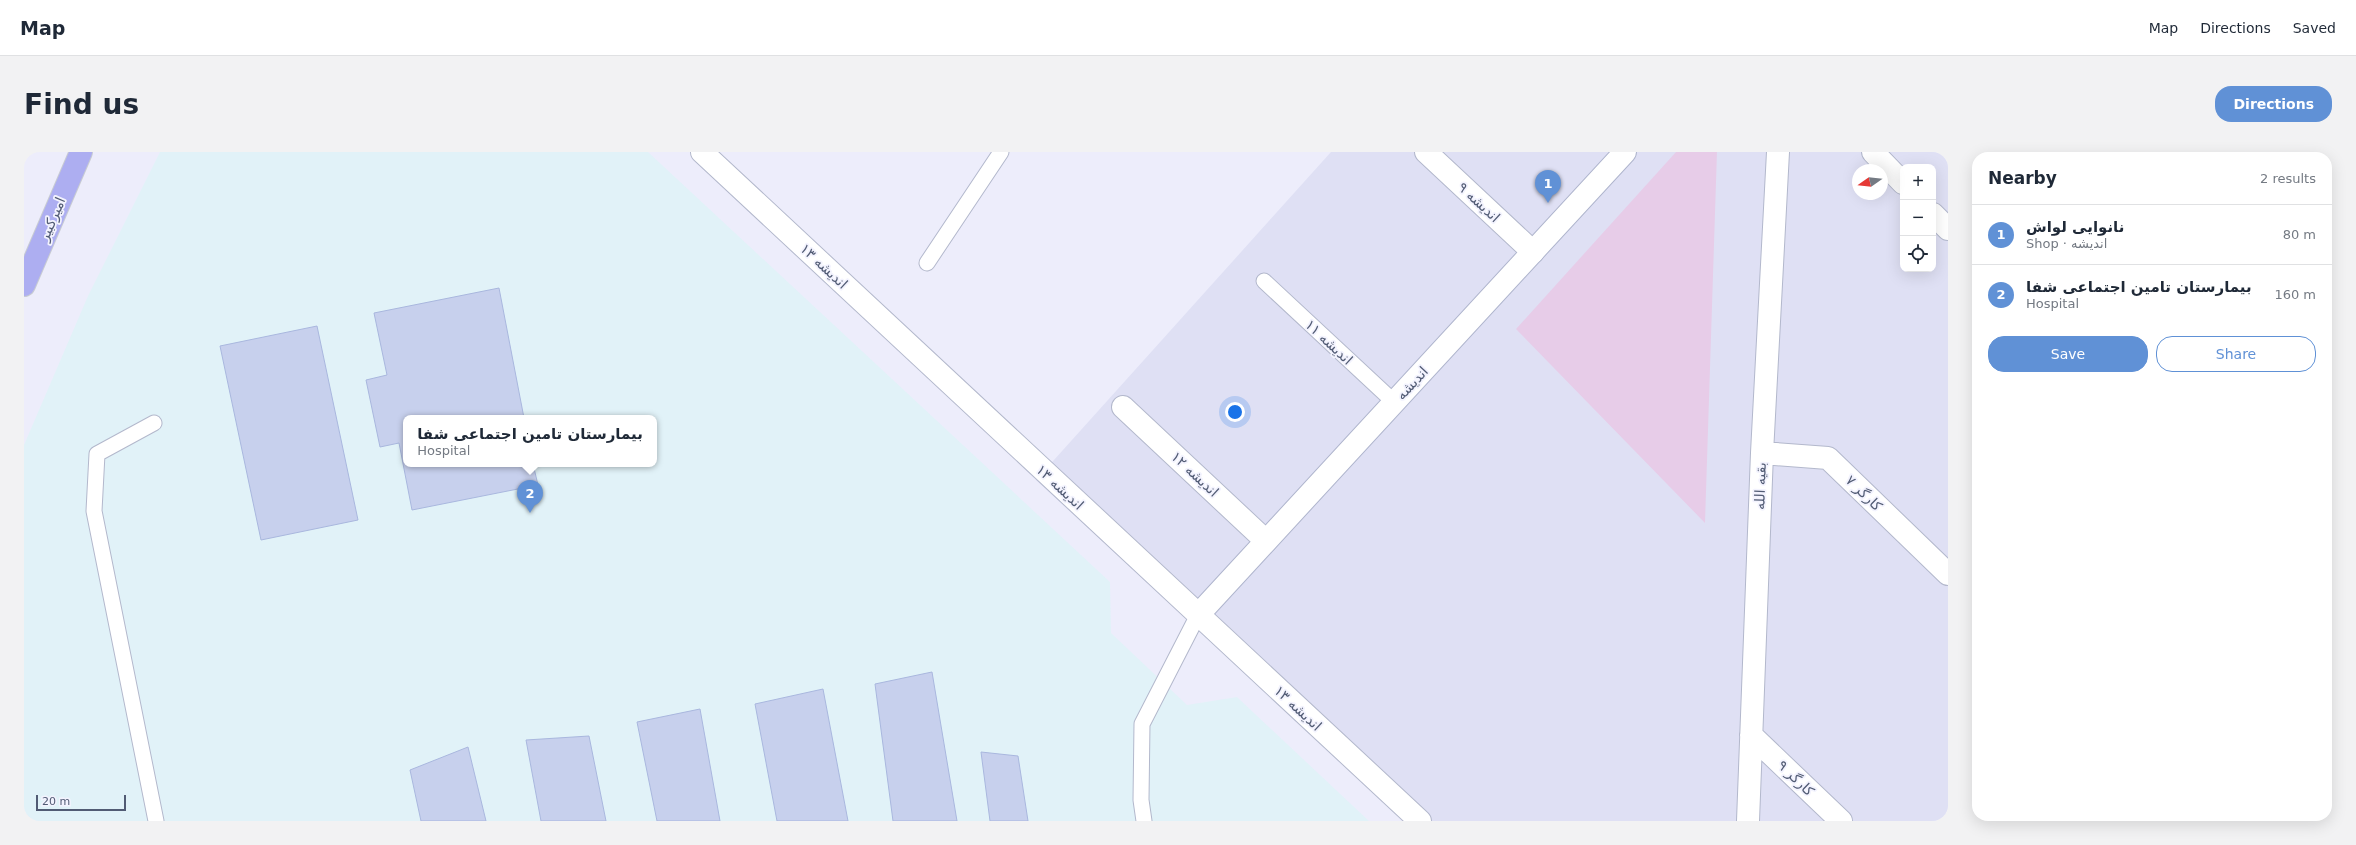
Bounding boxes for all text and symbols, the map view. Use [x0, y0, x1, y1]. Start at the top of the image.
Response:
text: Map [20, 17, 65, 39]
text: Map [2149, 20, 2178, 36]
text: Directions [2200, 20, 2271, 36]
text: Saved [2293, 20, 2336, 36]
button: Directions [2215, 86, 2332, 122]
text: Find us [24, 88, 139, 121]
north arrow [1852, 164, 1888, 200]
map controls [1900, 164, 1936, 272]
button: + [1900, 164, 1936, 200]
text: Nearby [1988, 168, 2057, 188]
pin: 1 [1535, 170, 1561, 203]
text: 2 results [2260, 171, 2316, 186]
street label: اندیشه ۹ [1455, 179, 1503, 225]
street label: امیرکبیر [35, 195, 69, 245]
button: − [1900, 200, 1936, 236]
text: نانوایی لواش [2026, 218, 2124, 236]
text: 1 [1996, 227, 2006, 242]
text: 80 m [2283, 227, 2316, 242]
button: locate [1900, 236, 1936, 272]
text: Shop · اندیشه [2026, 236, 2107, 251]
street label: اندیشه ۱۳ [797, 240, 851, 292]
text: بیمارستان تامین اجتماعی شفا [2026, 278, 2252, 296]
text: 2 [1996, 287, 2006, 302]
text: 160 m [2274, 287, 2316, 302]
text: Hospital [2026, 296, 2079, 311]
street label: اندیشه ۱۱ [1302, 316, 1356, 368]
button: Save [1988, 336, 2148, 372]
button: Share [2156, 336, 2316, 372]
street label: اندیشه [1393, 363, 1431, 403]
your location [1225, 402, 1245, 422]
popup [403, 415, 657, 467]
text: بیمارستان تامین اجتماعی شفا [417, 425, 643, 443]
text: Hospital [417, 443, 470, 458]
street label: اندیشه ۱۲ [1168, 448, 1222, 500]
street label: اندیشه ۱۳ [1033, 461, 1087, 513]
street label: بقیه الله [1751, 462, 1769, 510]
street label: کارگر ۷ [1842, 472, 1886, 515]
pin: 2 [517, 480, 543, 513]
street label: اندیشه ۱۳ [1271, 682, 1325, 734]
street label: کارگر ۹ [1774, 757, 1818, 800]
scale bar [36, 793, 126, 812]
text: 20 m [42, 795, 70, 808]

